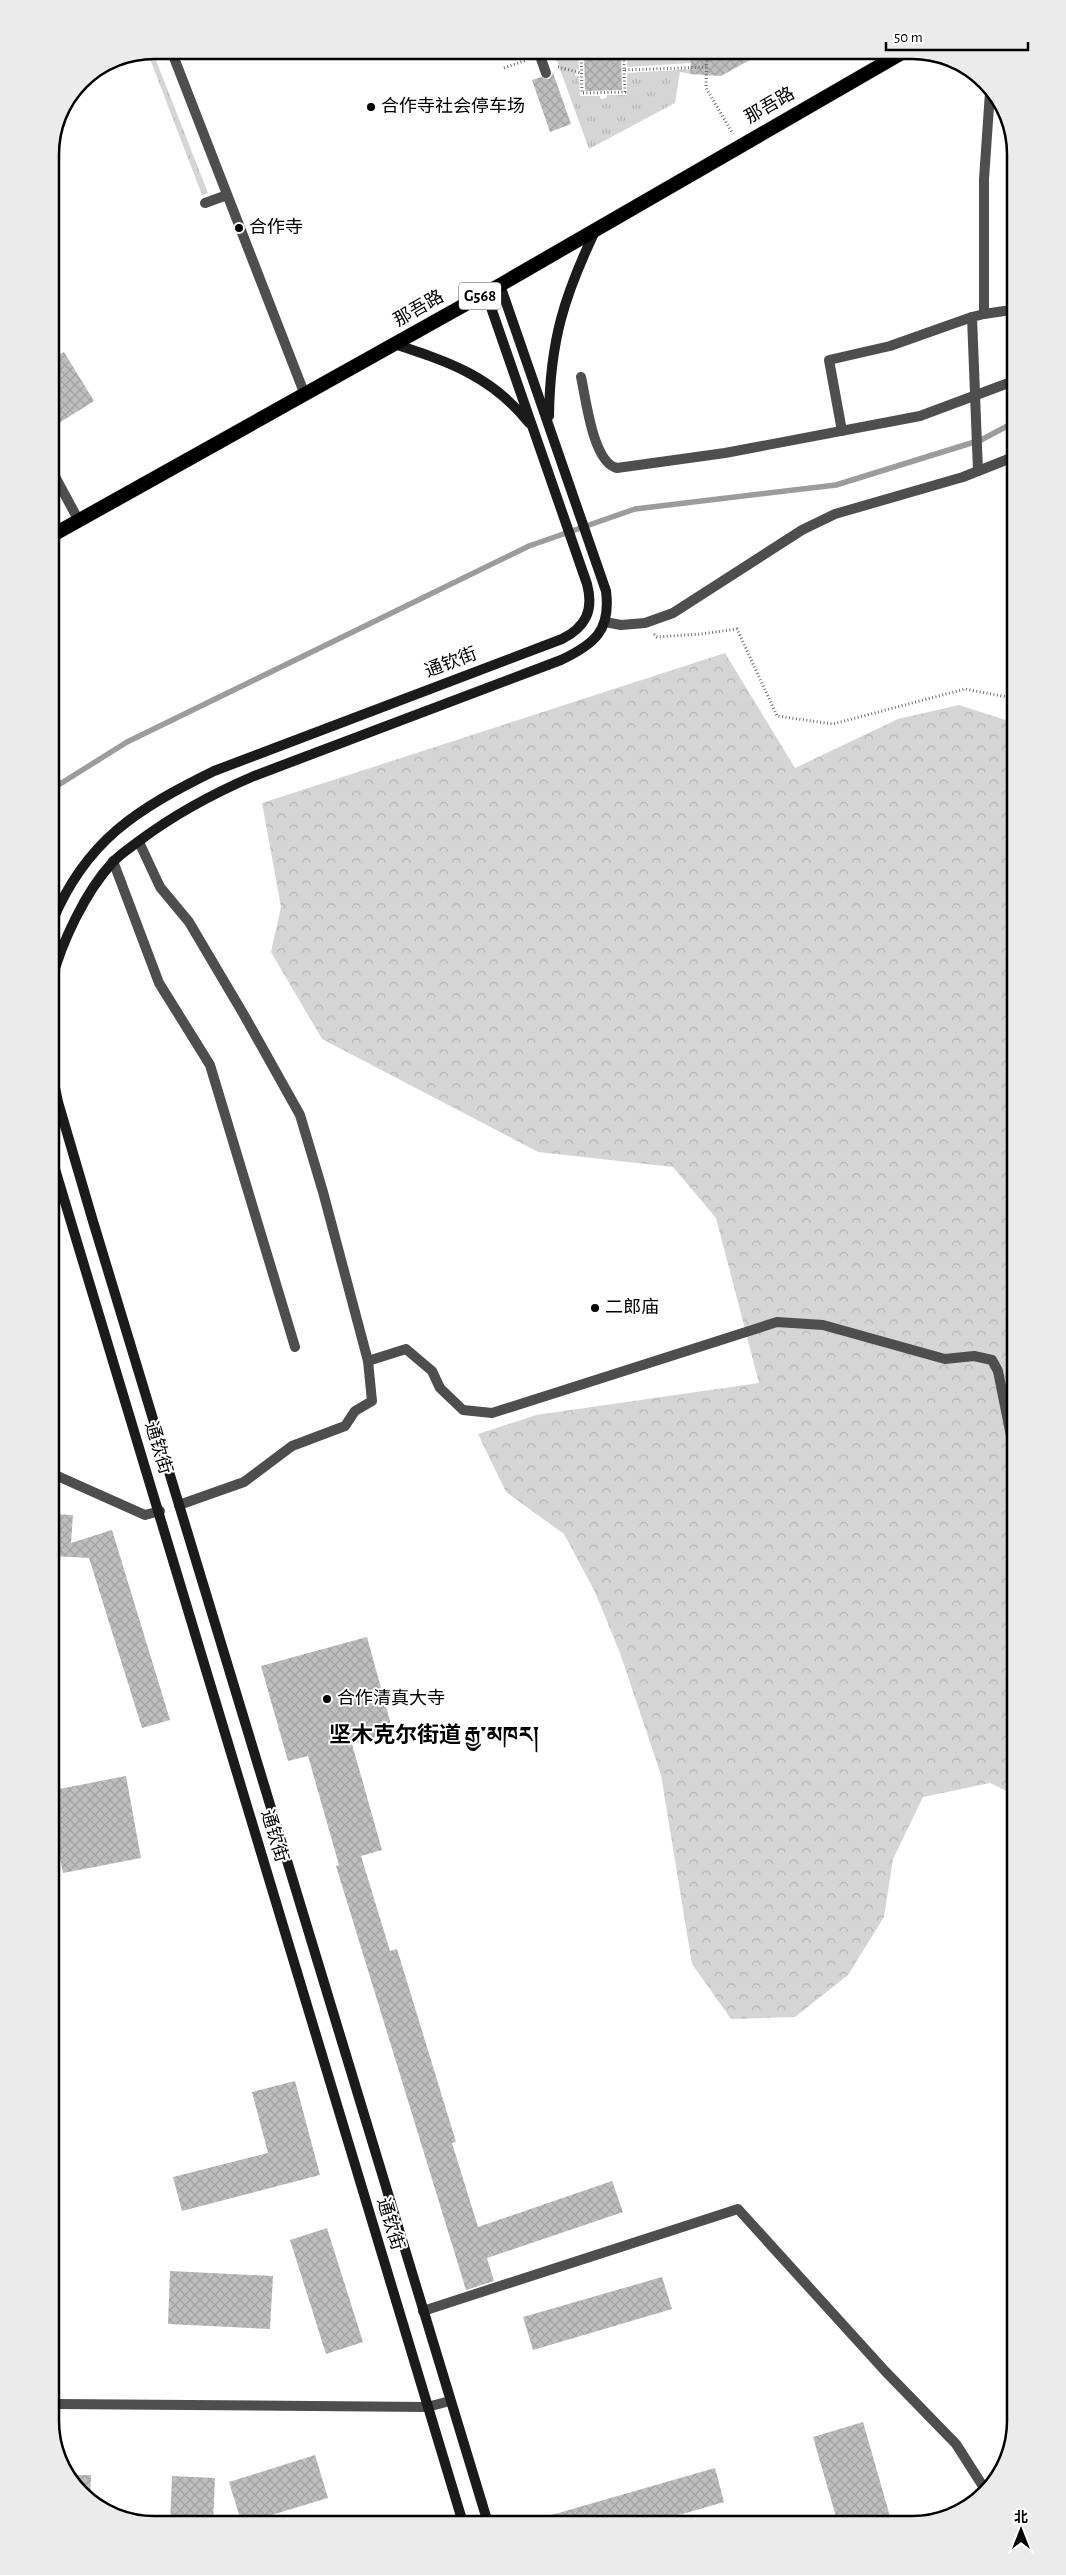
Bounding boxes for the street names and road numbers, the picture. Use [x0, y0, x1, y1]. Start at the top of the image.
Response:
street label: 那吾路 [741, 83, 798, 127]
road number: G568 [459, 282, 501, 310]
street label: 那吾路 [390, 286, 447, 330]
street label: 通钦街 [422, 643, 479, 681]
street label: 通钦街 [141, 1419, 176, 1476]
street label: 通钦街 [257, 1807, 292, 1864]
street label: 通钦街 [373, 2195, 408, 2252]

